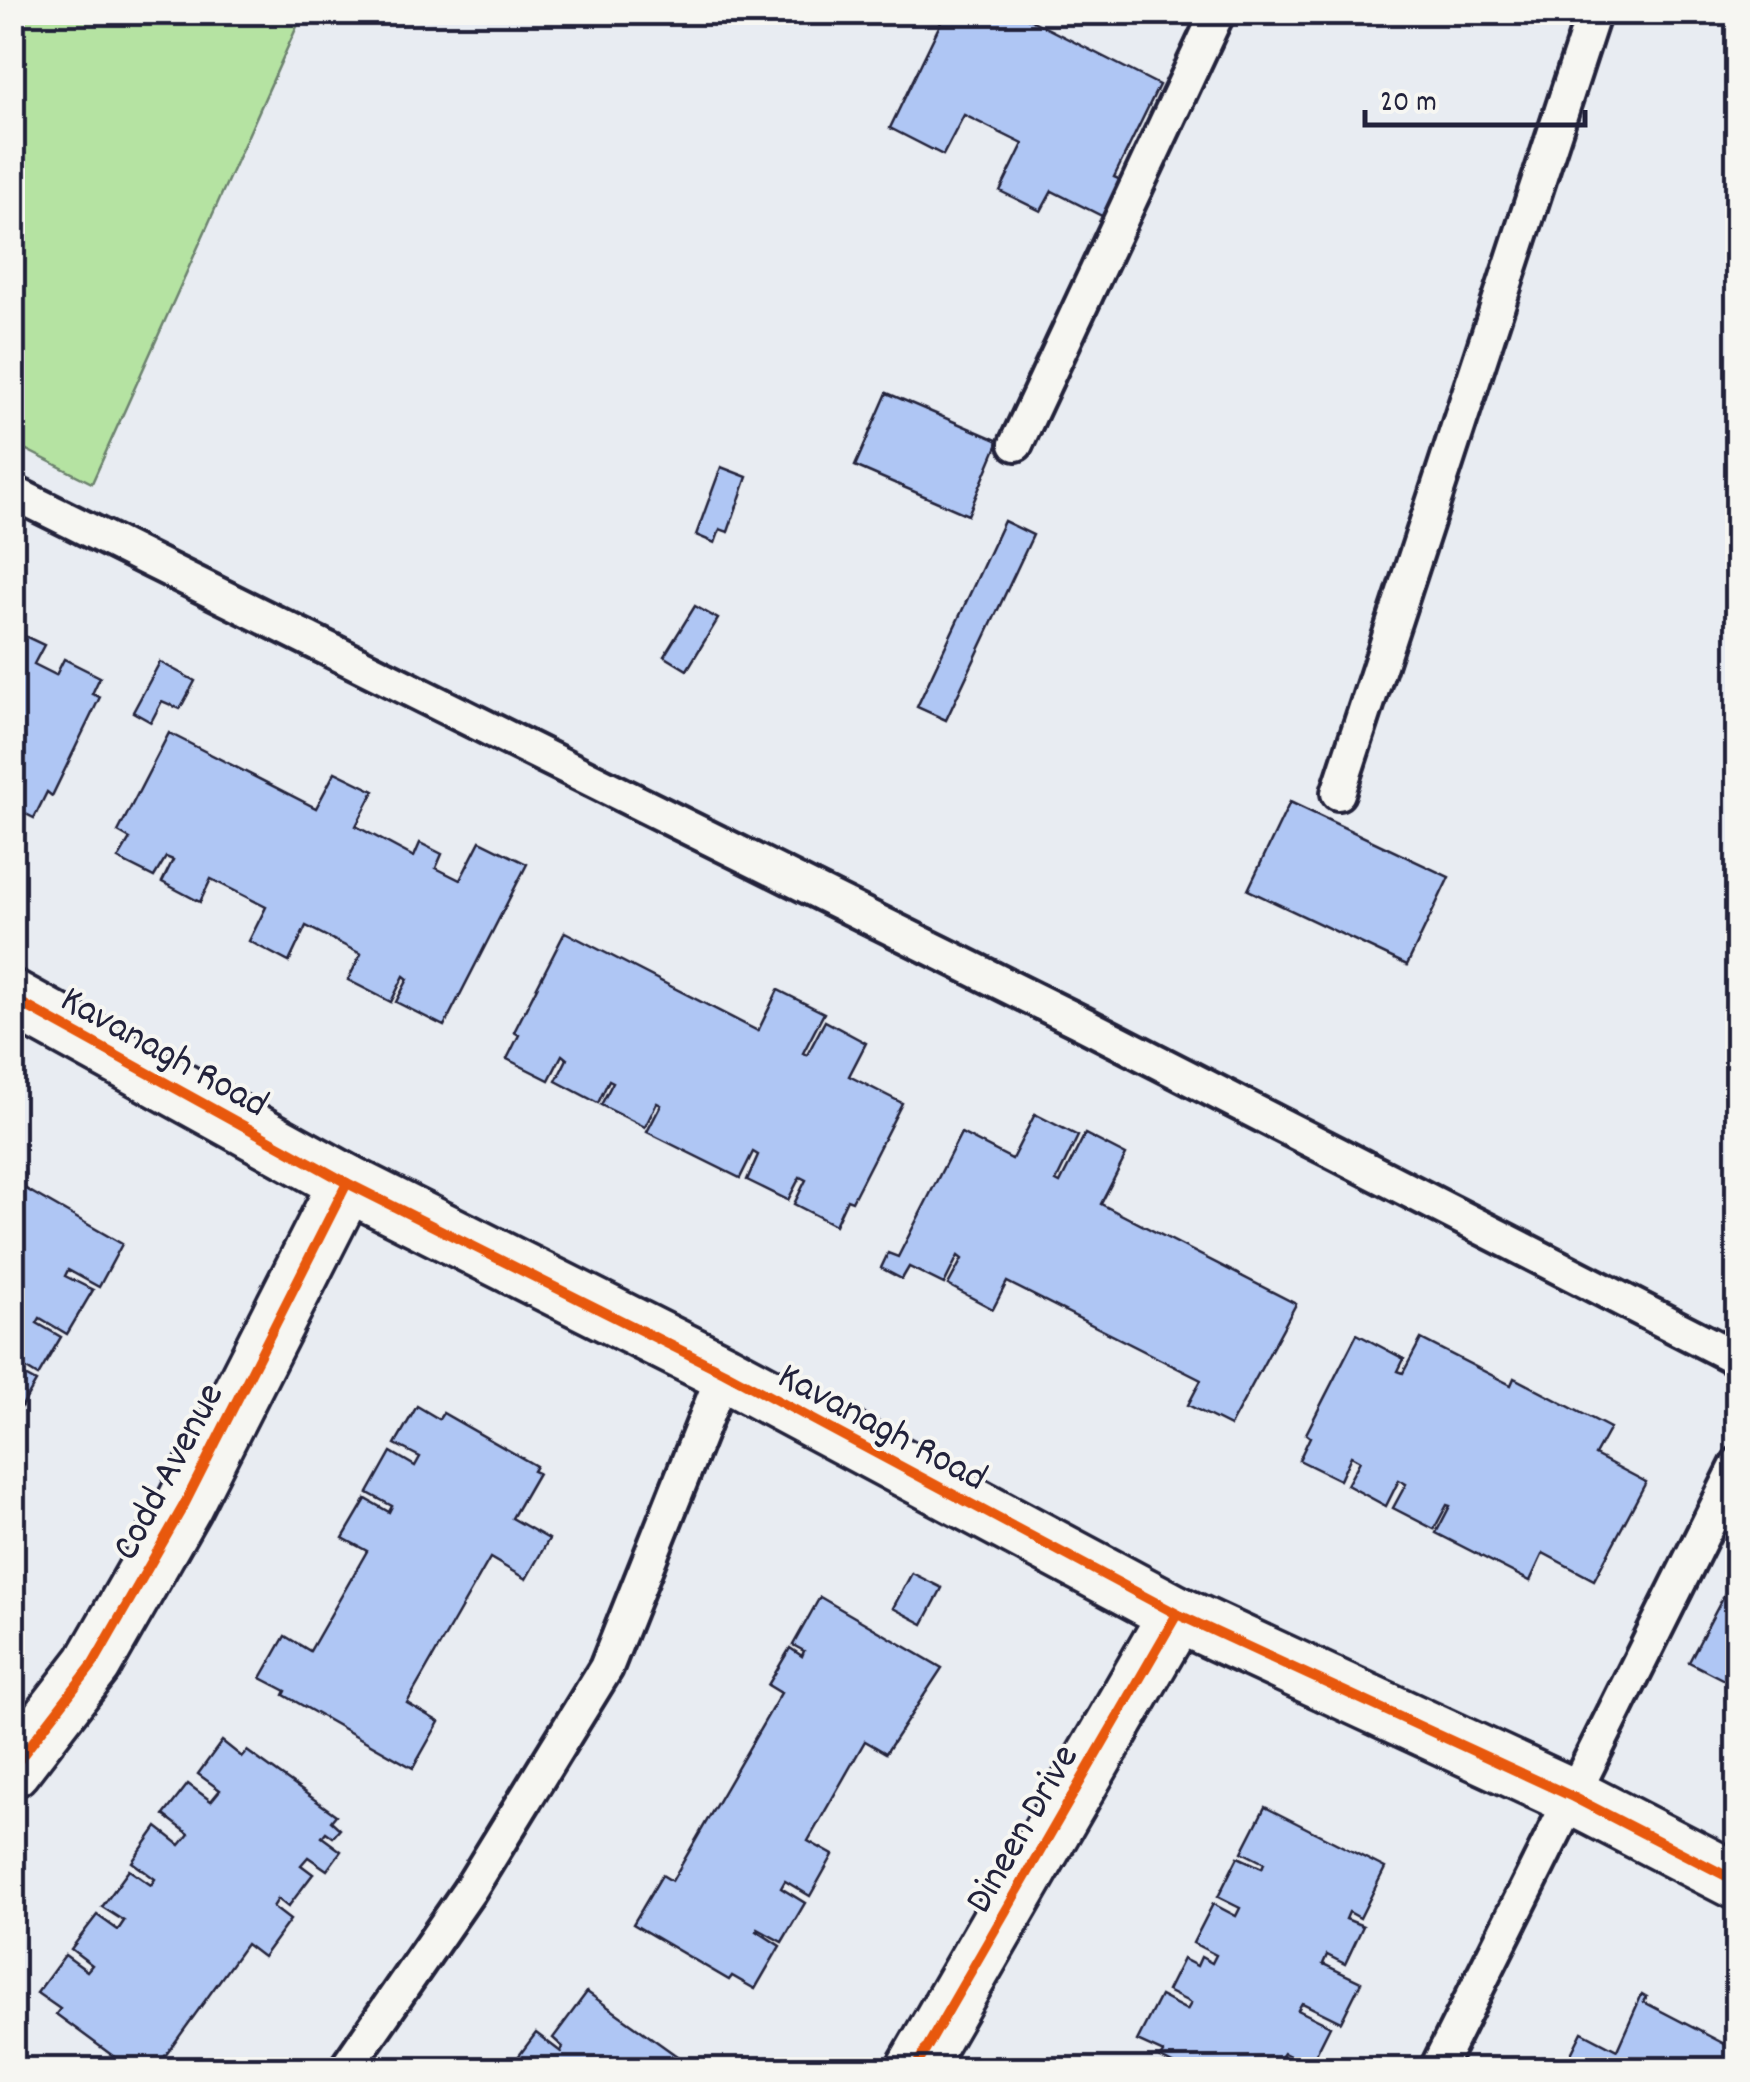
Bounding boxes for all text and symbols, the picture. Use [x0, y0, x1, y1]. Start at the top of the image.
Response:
scale bar [1365, 65, 1585, 127]
text: 20 m [1380, 83, 1437, 126]
street label: Kavanagh Road [49, 974, 277, 1135]
street label: Kavanagh Road [766, 1351, 996, 1509]
street label: Codd Avenue [100, 1374, 241, 1572]
street label: Dineen Drive [953, 1735, 1096, 1925]

